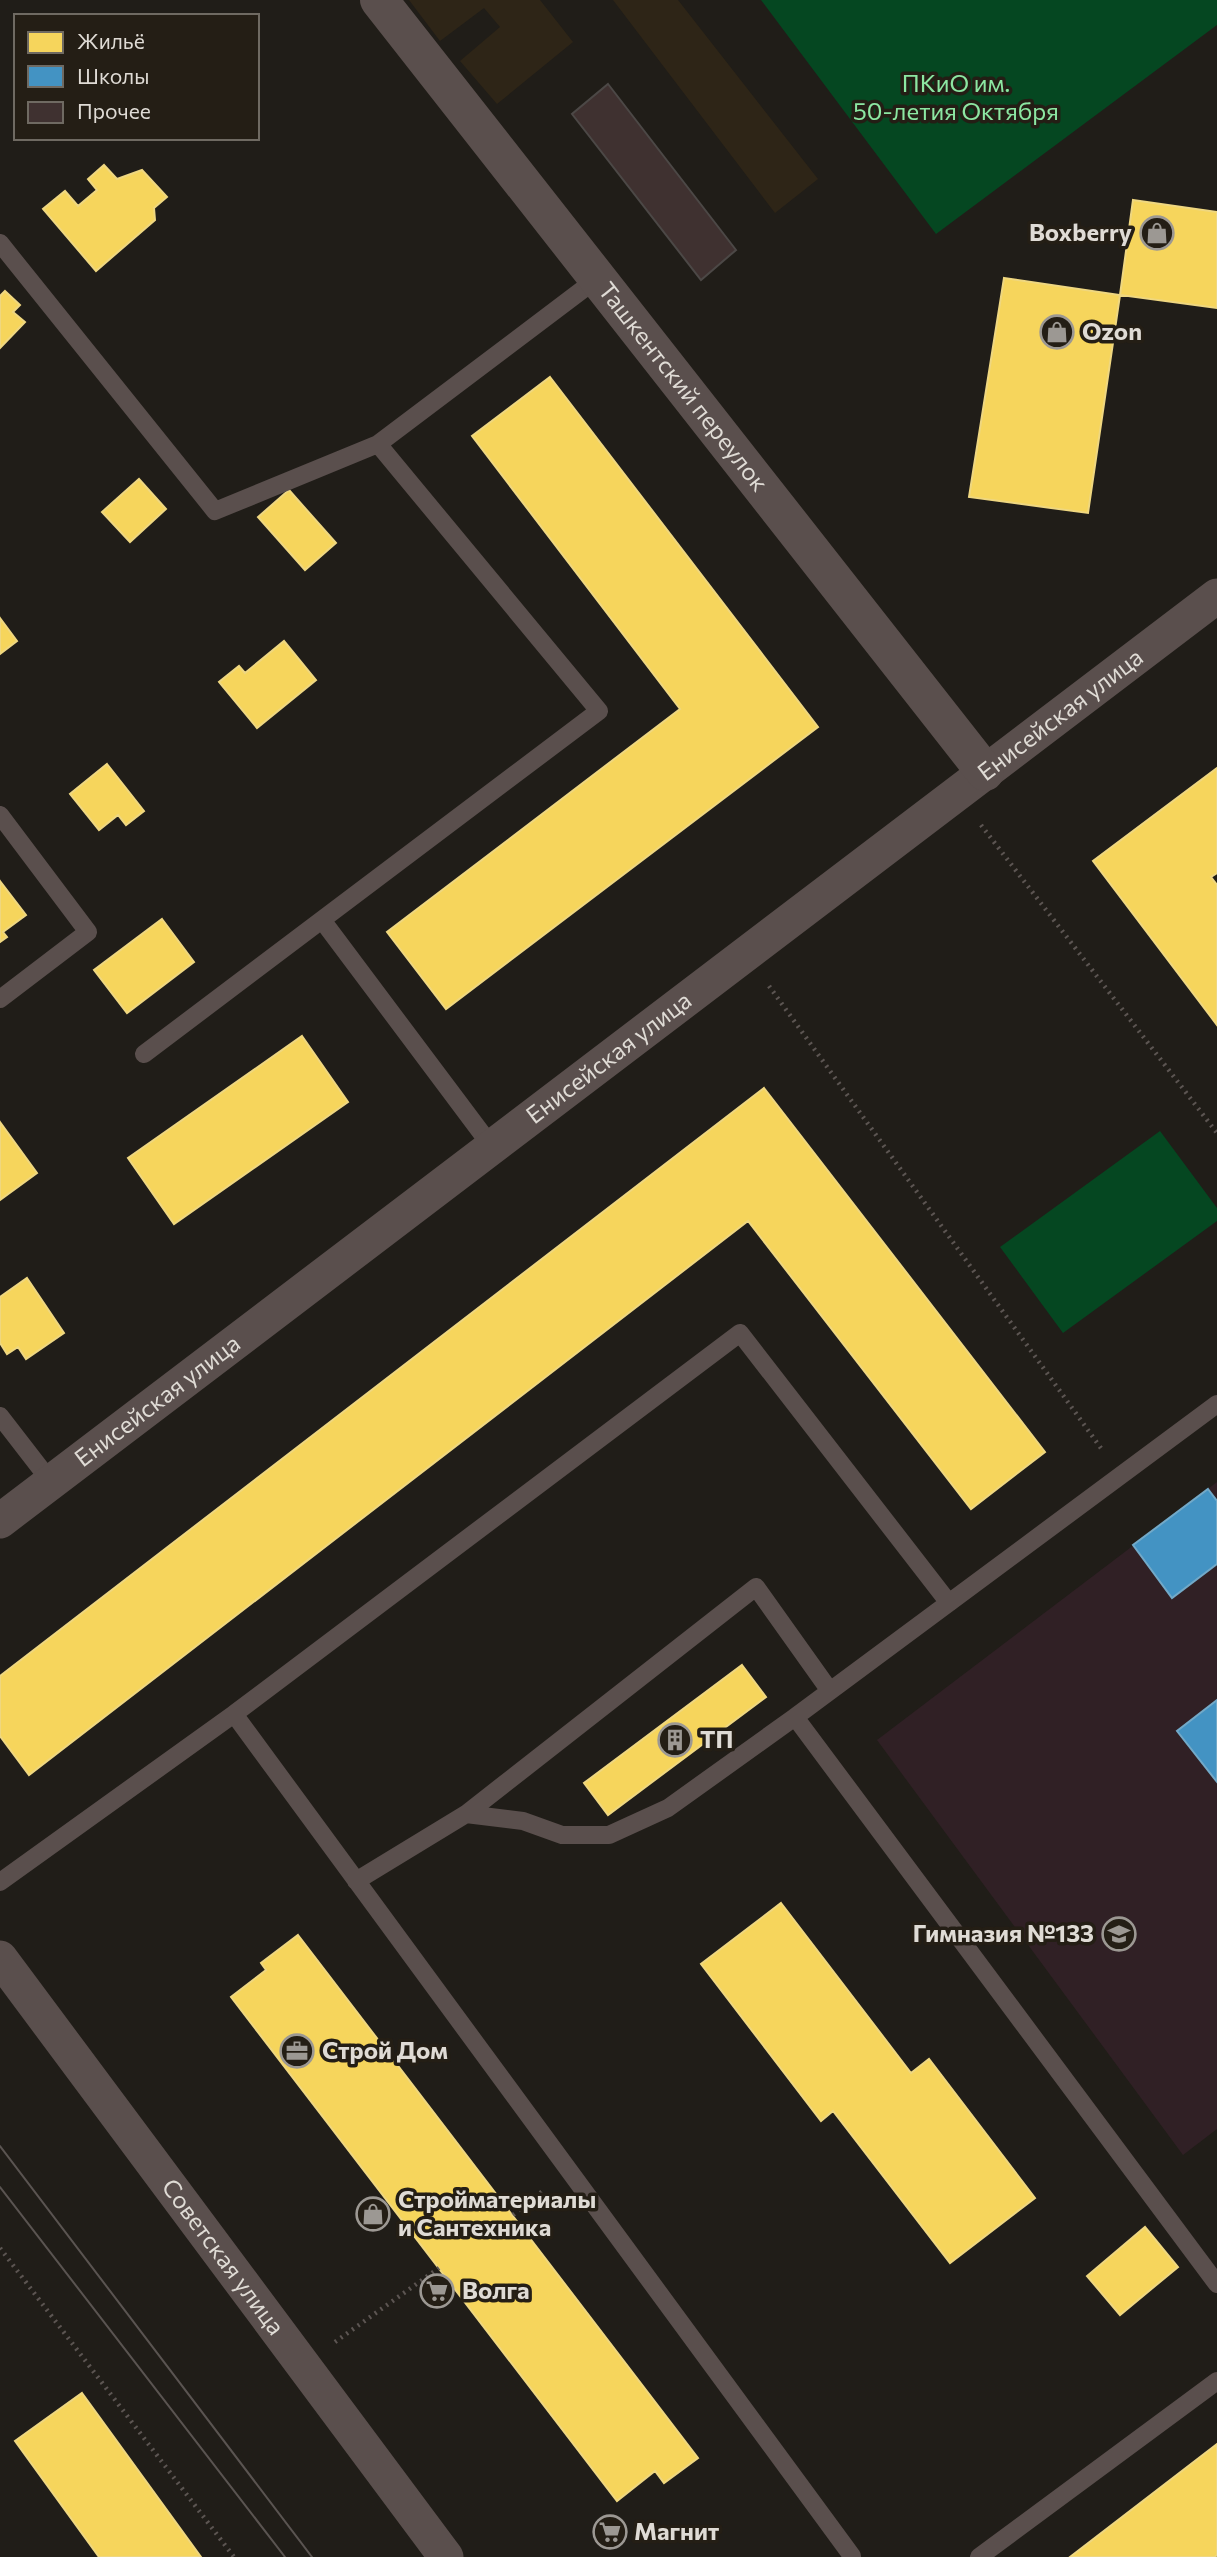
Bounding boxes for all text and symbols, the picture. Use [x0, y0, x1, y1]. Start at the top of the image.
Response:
legend [14, 14, 259, 140]
text: Жильё [77, 28, 145, 53]
text: Школы [77, 63, 149, 88]
park label: ПКиО им. 50-летия Октября [853, 68, 1059, 125]
text: Прочее [77, 98, 151, 123]
shop icon: Boxberry [1138, 214, 1176, 252]
place label: Boxberry [1029, 217, 1132, 246]
street label: Ташкентский переулок [593, 276, 775, 497]
shop icon: Ozon [1038, 313, 1076, 351]
place label: Ozon [1082, 316, 1142, 345]
street label: Енисейская улица [971, 642, 1148, 786]
street label: Енисейская улица [520, 985, 697, 1129]
street label: Енисейская улица [68, 1328, 245, 1472]
building icon: ТП [656, 1721, 694, 1759]
place label: ТП [700, 1724, 733, 1753]
school or university icon: Гимназия №133 [1100, 1915, 1138, 1953]
place label: Гимназия №133 [913, 1918, 1094, 1947]
office icon: Строй Дом [278, 2032, 316, 2070]
place label: Строй Дом [322, 2035, 448, 2064]
street label: Советская улица [156, 2172, 292, 2340]
place label: Стройматериалы и Сантехника [398, 2184, 596, 2241]
shop icon: Стройматериалы и Сантехника [354, 2195, 392, 2233]
supermarket icon: Волга [418, 2272, 456, 2310]
place label: Волга [462, 2275, 530, 2304]
supermarket icon: Магнит [591, 2513, 629, 2551]
place label: Магнит [634, 2516, 720, 2545]

